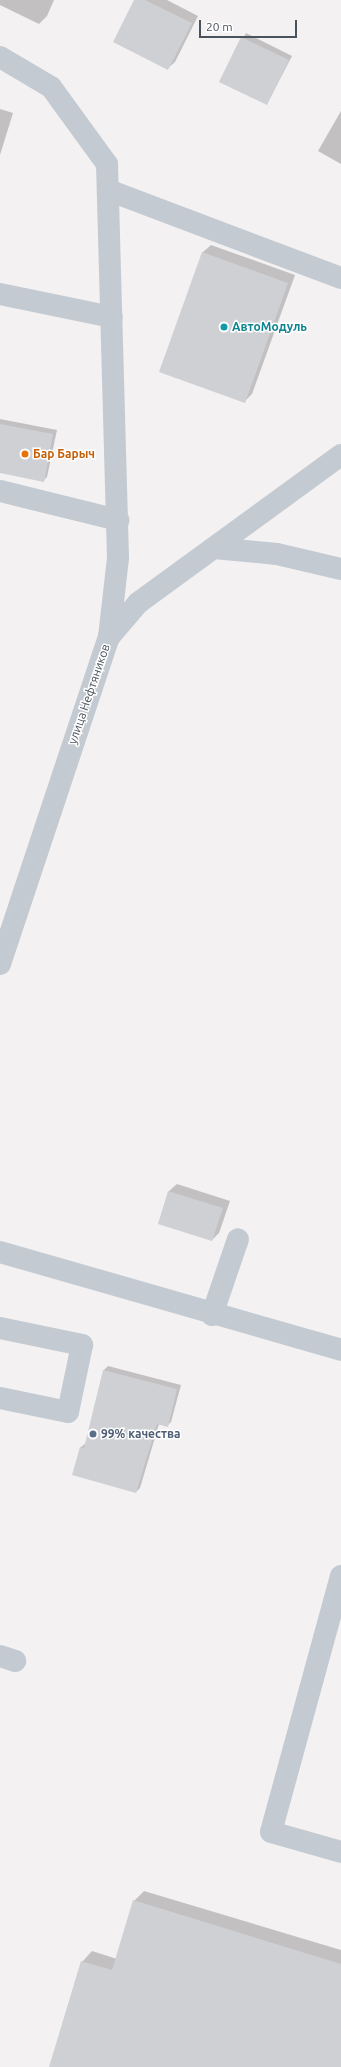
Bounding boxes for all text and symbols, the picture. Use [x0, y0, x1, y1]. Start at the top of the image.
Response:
scale bar [201, 12, 299, 38]
text: 20 m [206, 20, 233, 33]
place label: АвтоМодуль [232, 320, 307, 334]
marker: АвтоМодуль [219, 322, 229, 332]
place label: Бар Барыч [33, 447, 95, 461]
marker: Бар Барыч [20, 449, 30, 459]
street label: улица Нефтяников [65, 642, 113, 746]
place label: 99% качества [101, 1427, 181, 1441]
marker: 99% качества [88, 1429, 98, 1439]

